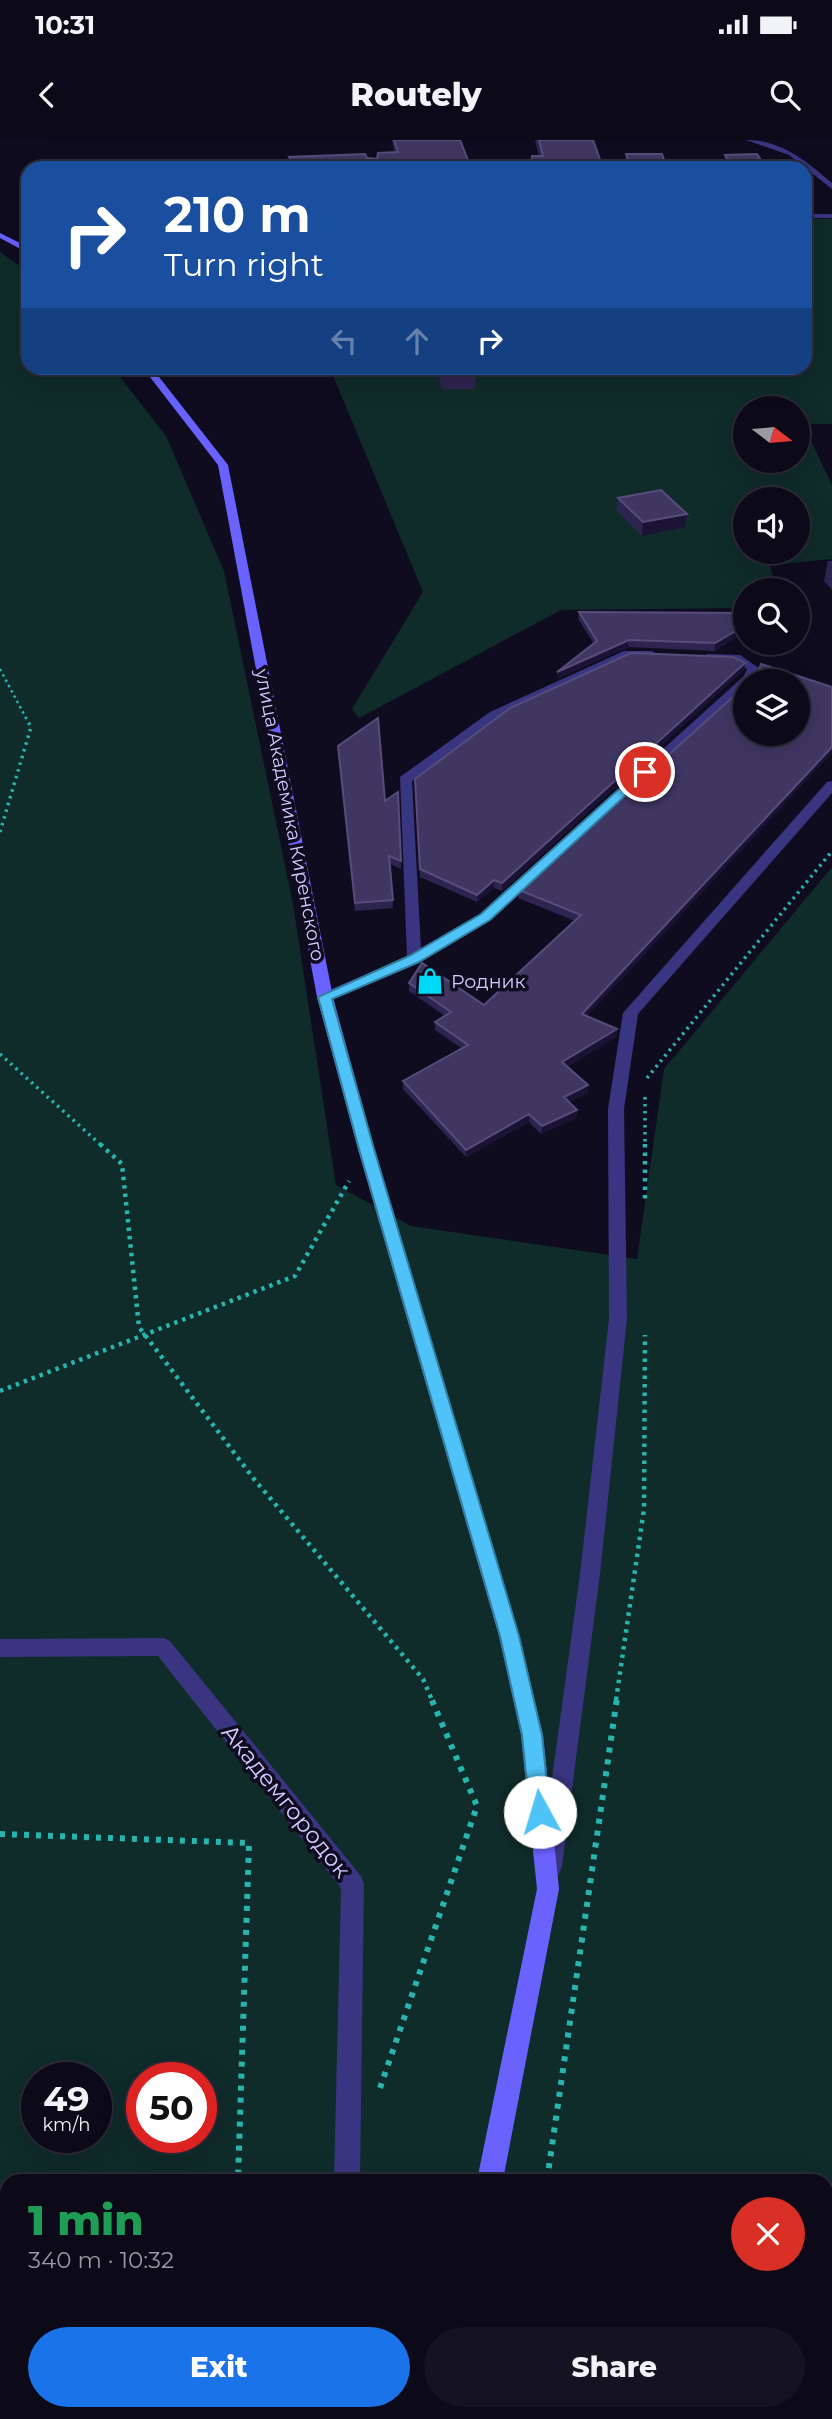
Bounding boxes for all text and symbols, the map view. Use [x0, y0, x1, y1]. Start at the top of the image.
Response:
text: 10:31 [35, 9, 95, 41]
text: Routely [350, 75, 482, 114]
icon: back [28, 76, 66, 114]
icon: search [766, 76, 804, 114]
text: 210 m [164, 185, 311, 244]
icon: right [49, 189, 140, 280]
text: Turn right [164, 245, 324, 284]
icon: left [325, 322, 363, 360]
icon: ahead [398, 322, 436, 360]
icon: right [471, 322, 509, 360]
north arrow [733, 396, 810, 472]
map controls [733, 396, 810, 746]
button: sound [733, 487, 810, 564]
button: search [733, 578, 810, 655]
street label: улица Академика Киренского [250, 666, 330, 963]
button: layers [733, 669, 810, 746]
pin [615, 742, 675, 802]
icon: arrive [626, 753, 664, 791]
shop icon: Родник [415, 966, 445, 996]
place label: Родник [451, 970, 526, 993]
street label: Академгородок [216, 1719, 357, 1884]
position arrow [503, 1775, 577, 1849]
speed limit sign: 50 [126, 2062, 217, 2153]
text: 49 [43, 2077, 90, 2120]
text: km/h [42, 2114, 91, 2136]
text: 1 min [28, 2194, 144, 2246]
button: close [731, 2197, 805, 2271]
text: 340 m · 10:32 [28, 2246, 174, 2274]
button: Exit [28, 2327, 410, 2407]
button: Share [424, 2327, 805, 2407]

